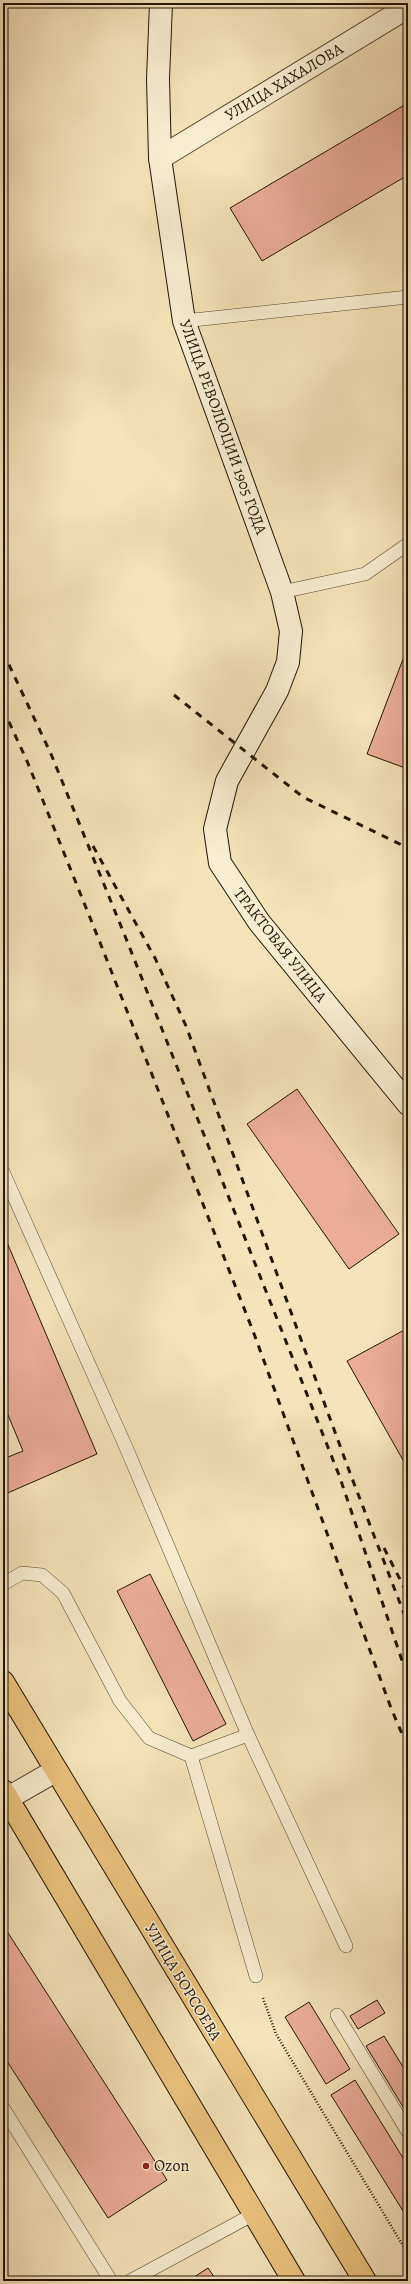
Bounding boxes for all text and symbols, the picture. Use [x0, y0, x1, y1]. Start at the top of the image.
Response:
street label: УЛИЦА ХАХАЛОВА [221, 38, 348, 126]
street label: УЛИЦА РЕВОЛЮЦИИ 1905 ГОДА [174, 316, 272, 538]
street label: ТРАКТОВАЯ УЛИЦА [228, 883, 332, 1007]
street label: УЛИЦА БОРСОЕВА [139, 1919, 227, 2045]
place label: Ozon [154, 2155, 189, 2177]
marker: Ozon [141, 2161, 151, 2171]

